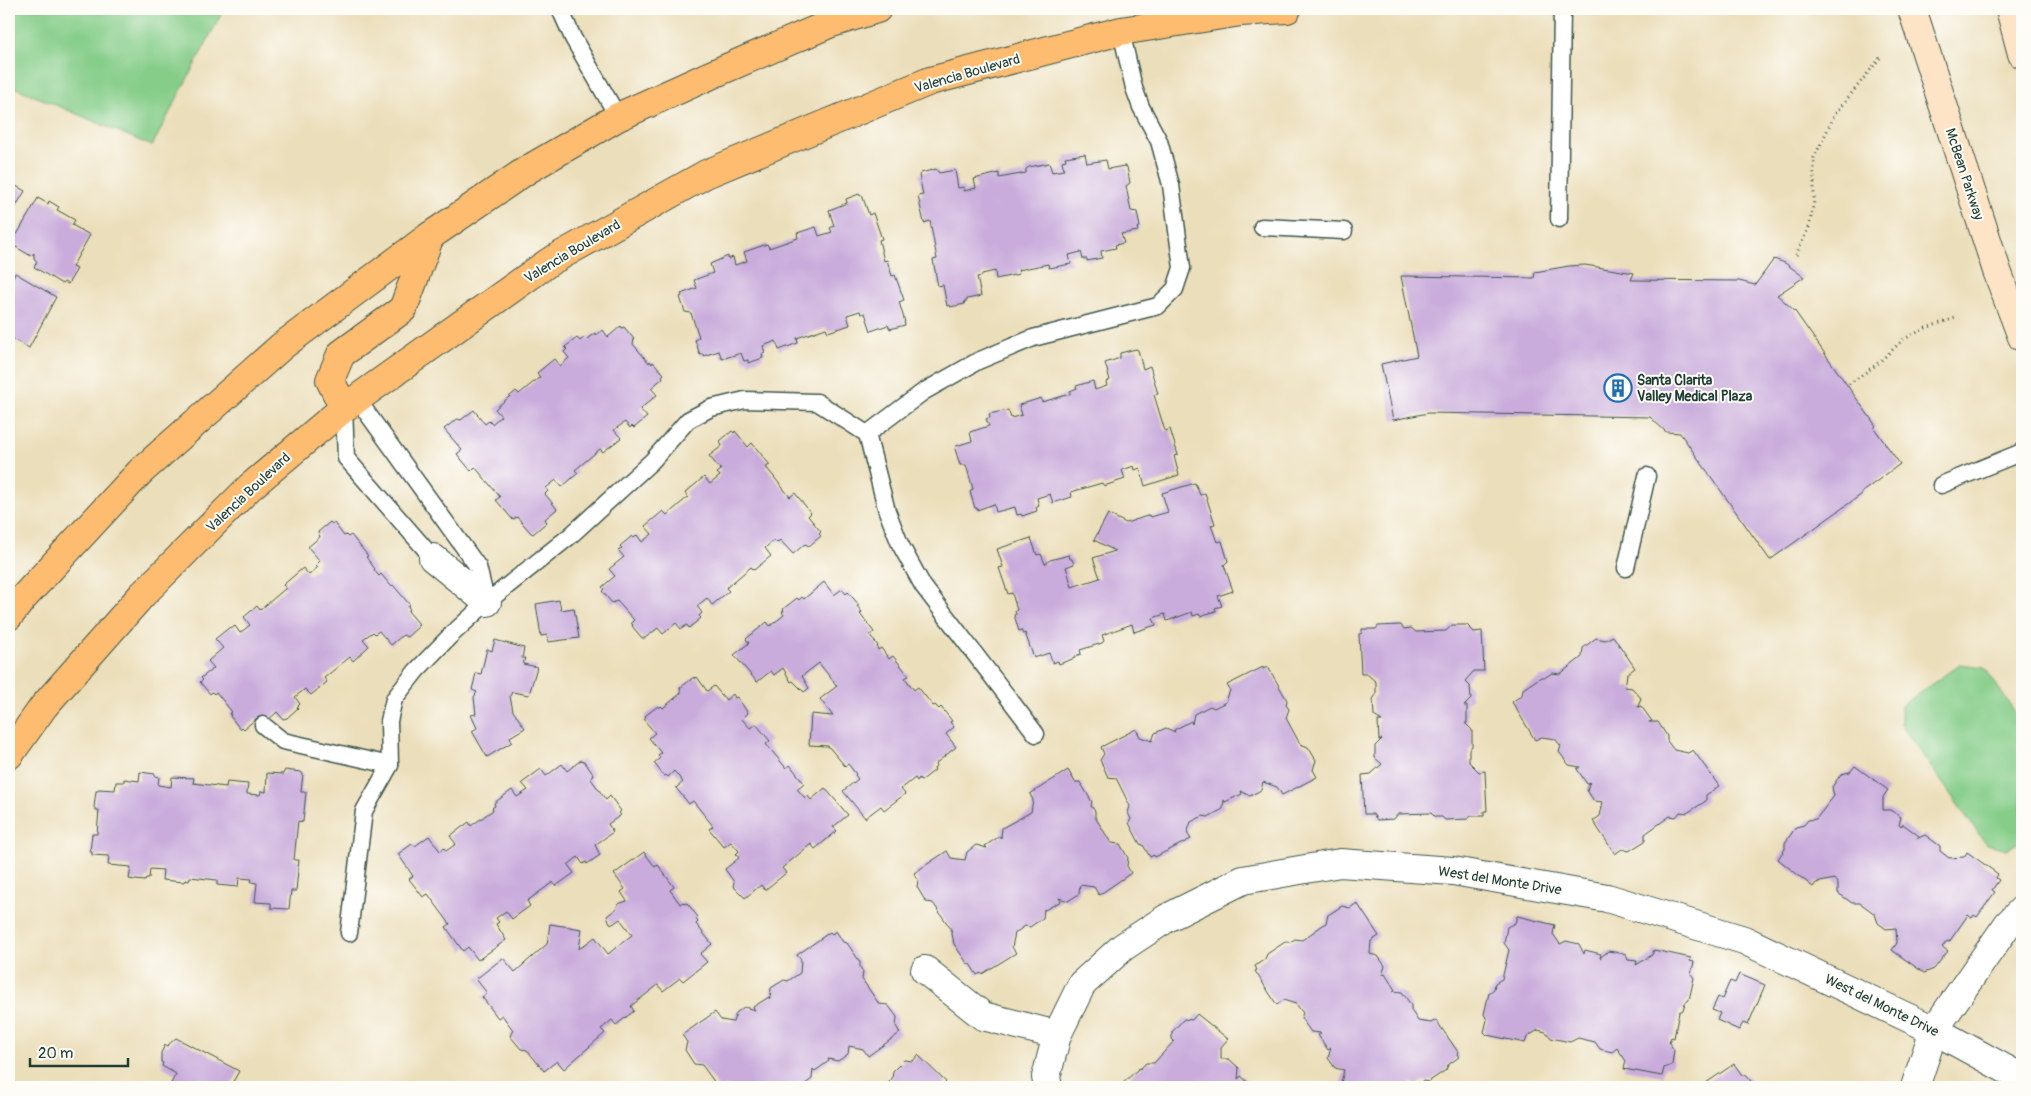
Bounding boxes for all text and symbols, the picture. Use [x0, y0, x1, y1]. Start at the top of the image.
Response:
street label: Valencia Boulevard [912, 50, 1022, 97]
street label: McBean Parkway [1942, 126, 1987, 222]
street label: Valencia Boulevard [521, 216, 623, 287]
place label: Santa Clarita Valley Medical Plaza [1637, 372, 1753, 405]
building icon: Santa Clarita Valley Medical Plaza [1603, 373, 1633, 403]
street label: Valencia Boulevard [203, 449, 294, 536]
street label: West del Monte Drive [1437, 862, 1563, 899]
street label: West del Monte Drive [1822, 970, 1942, 1040]
scale bar [30, 1036, 128, 1068]
text: 20 m [38, 1044, 73, 1063]

